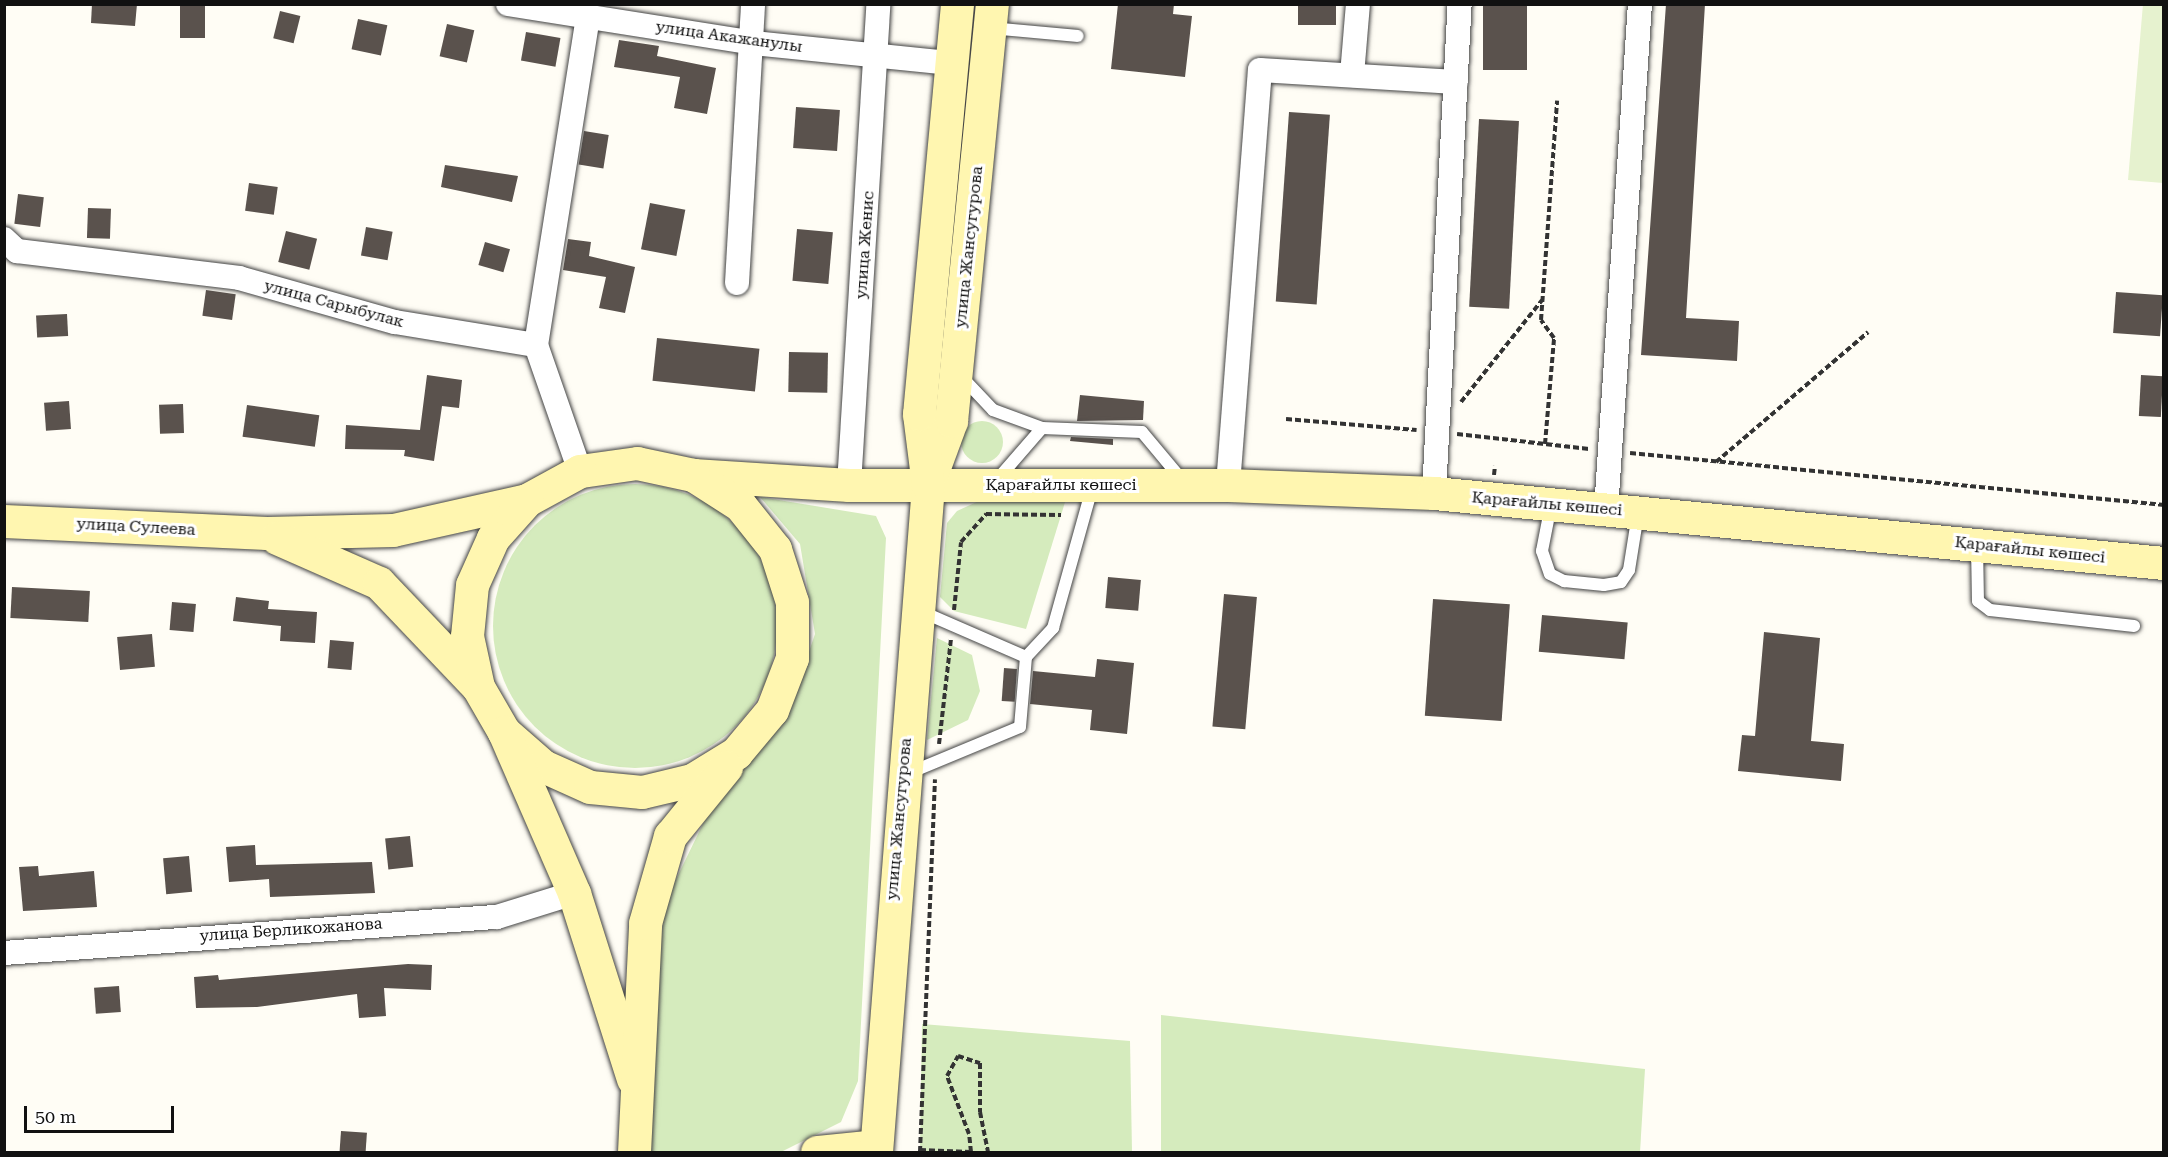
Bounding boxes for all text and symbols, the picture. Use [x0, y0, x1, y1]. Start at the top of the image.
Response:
street label: улица Акажанулы [655, 17, 803, 57]
street label: улица Жансугурова [951, 165, 987, 329]
street label: улица Женис [852, 190, 878, 300]
street label: улица Сарыбулак [262, 276, 406, 332]
street label: Қарағайлы көшесі [985, 475, 1137, 495]
street label: Қарағайлы көшесі [1471, 488, 1623, 520]
street label: улица Сулеева [76, 514, 196, 540]
street label: Қарағайлы көшесі [1954, 533, 2106, 567]
street label: улица Жансугурова [882, 737, 916, 901]
street label: улица Берликожанова [199, 914, 383, 946]
scale bar [27, 1094, 177, 1132]
text: 50 m [35, 1106, 76, 1127]

